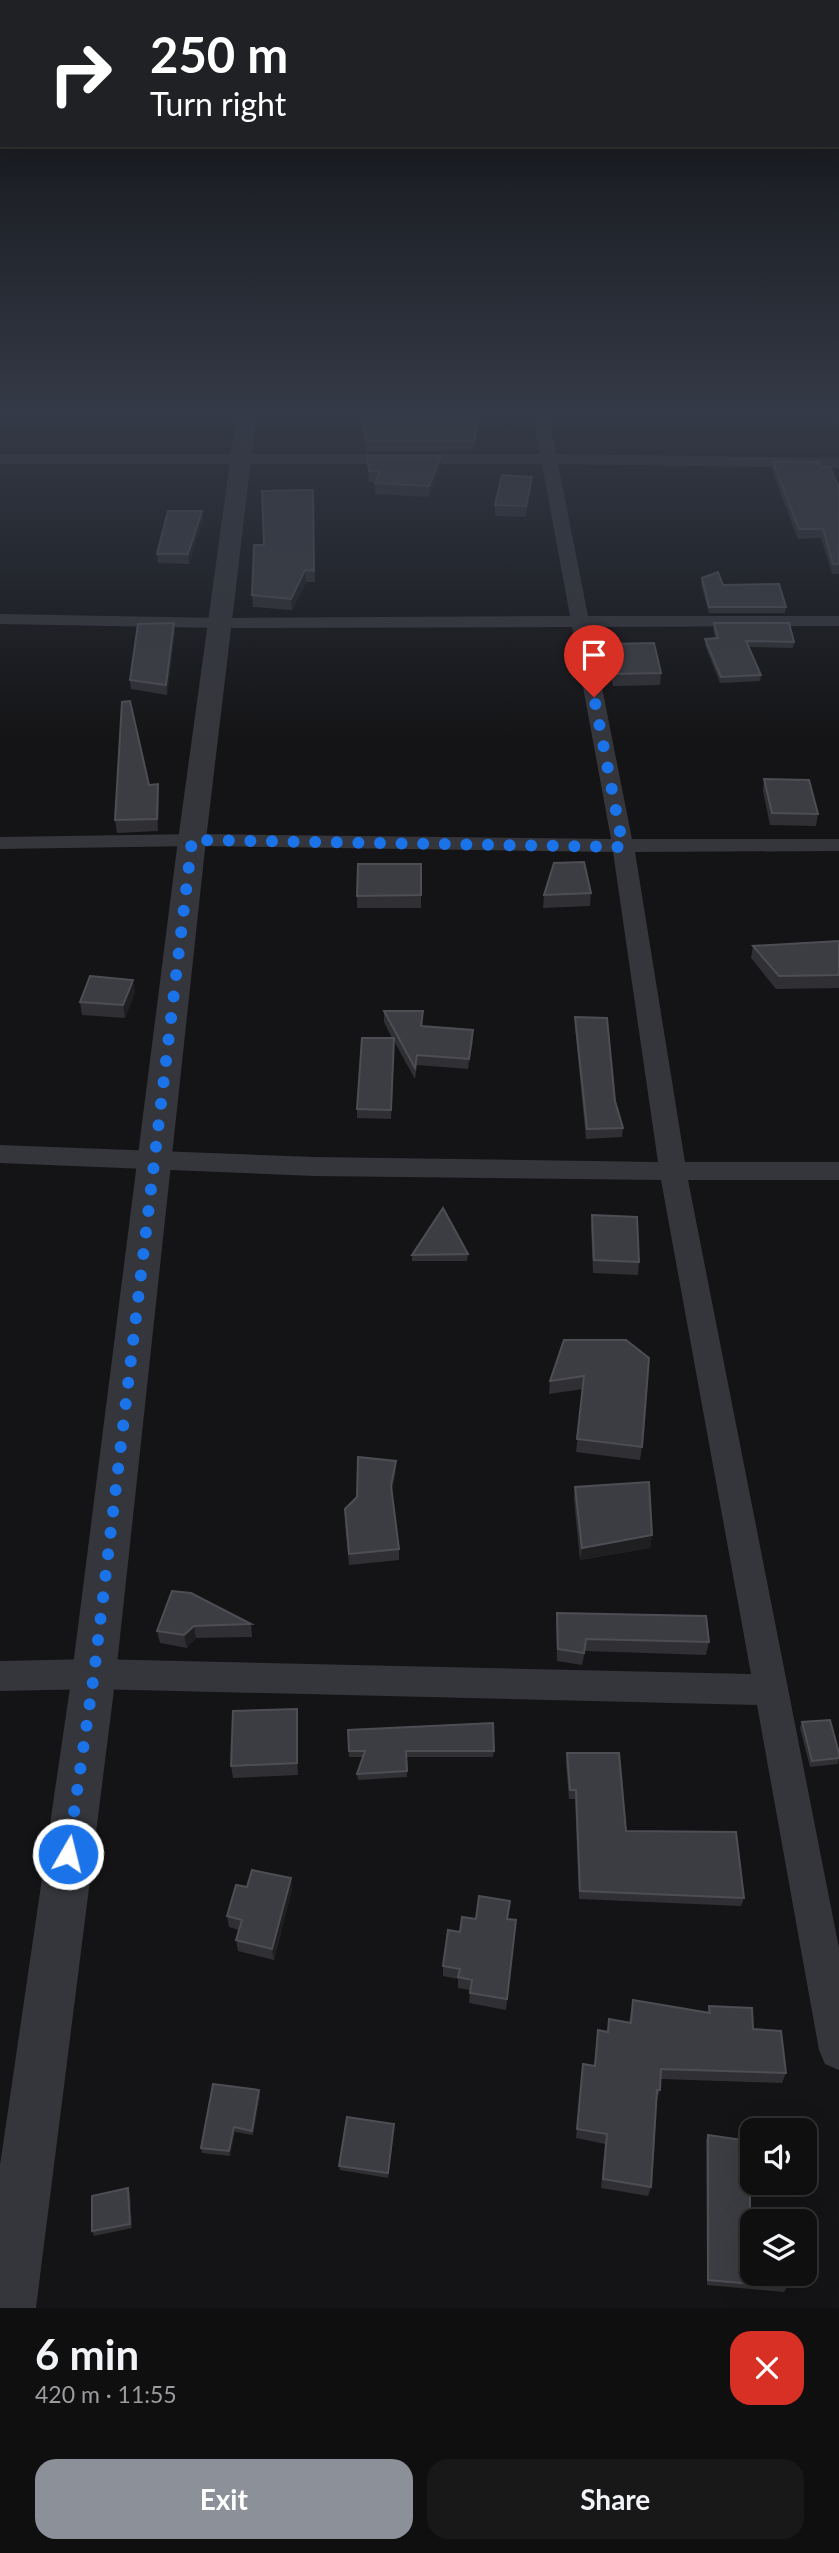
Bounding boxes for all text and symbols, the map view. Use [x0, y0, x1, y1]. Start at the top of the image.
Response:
text: 250 m [150, 25, 288, 83]
icon: right [35, 28, 126, 119]
text: Turn right [150, 84, 286, 123]
pin [564, 625, 624, 697]
icon: arrive [575, 636, 613, 674]
position arrow [31, 1817, 105, 1891]
map controls [740, 2118, 817, 2286]
button: sound [740, 2118, 817, 2195]
button: layers [740, 2209, 817, 2286]
text: 6 min [35, 2329, 139, 2379]
button: close [730, 2331, 804, 2405]
text: 420 m · 11:55 [35, 2380, 177, 2408]
button: Exit [35, 2459, 413, 2539]
button: Share [427, 2459, 804, 2539]

